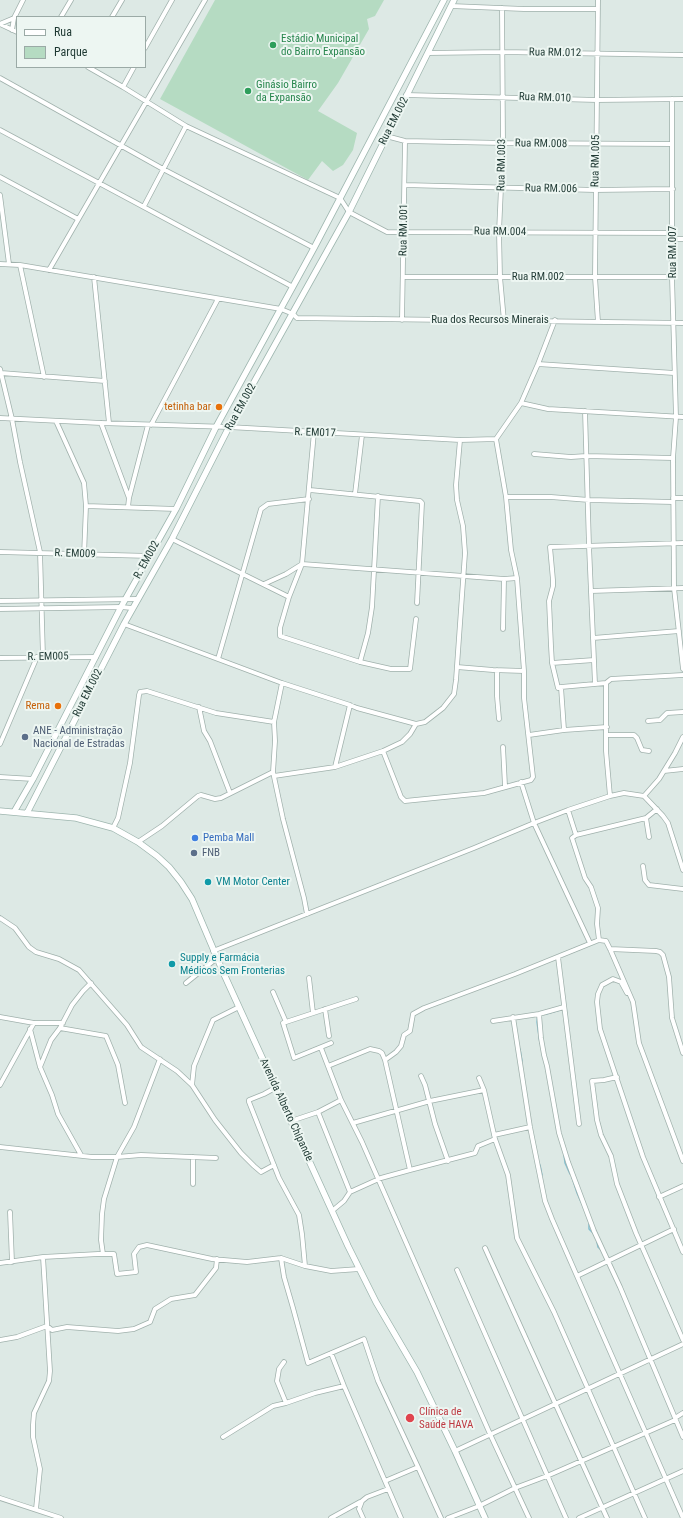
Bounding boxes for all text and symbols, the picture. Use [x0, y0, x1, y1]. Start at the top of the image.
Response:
legend [16, 16, 146, 68]
text: Rua [54, 25, 72, 39]
place label: Estádio Municipal do Bairro Expansão [281, 32, 365, 58]
marker: Estádio Municipal do Bairro Expansão [268, 40, 278, 50]
text: Parque [54, 45, 87, 59]
street label: Rua RM.012 [529, 46, 581, 60]
place label: Ginásio Bairro da Expansão [256, 78, 317, 104]
marker: Ginásio Bairro da Expansão [243, 86, 253, 96]
street label: Rua RM.010 [519, 90, 571, 106]
street label: Rua EM.002 [376, 95, 412, 147]
street label: Rua RM.005 [589, 135, 603, 187]
street label: Rua RM.008 [515, 137, 567, 151]
street label: Rua RM.003 [495, 139, 509, 191]
street label: Rua RM.006 [525, 182, 577, 196]
street label: Rua RM.001 [397, 204, 411, 256]
street label: Rua RM.004 [474, 225, 526, 239]
street label: Rua RM.007 [666, 226, 680, 278]
street label: Rua RM.002 [512, 270, 564, 284]
street label: Rua dos Recursos Minerais [431, 313, 549, 327]
street label: Rua EM.002 [223, 381, 259, 433]
place label: tetinha bar [164, 400, 211, 414]
marker: tetinha bar [214, 402, 224, 412]
street label: R. EM017 [294, 426, 336, 440]
street label: R. EM002 [131, 539, 163, 581]
street label: R. EM009 [54, 547, 96, 561]
street label: R. EM005 [27, 650, 69, 664]
street label: Rua EM.002 [70, 667, 106, 719]
place label: Rema [25, 699, 50, 713]
marker: Rema [53, 701, 63, 711]
place label: ANE - Administração Nacional de Estradas [33, 724, 125, 750]
marker: ANE - Administração Nacional de Estradas [20, 732, 30, 742]
place label: Pemba Mall [203, 831, 254, 845]
marker: Pemba Mall [190, 833, 200, 843]
place label: FNB [202, 846, 220, 860]
marker: FNB [189, 848, 199, 858]
place label: VM Motor Center [216, 875, 290, 889]
marker: VM Motor Center [203, 877, 213, 887]
place label: Supply e Farmácia Médicos Sem Fronterias [180, 951, 285, 977]
marker: Supply e Farmácia Médicos Sem Fronterias [167, 959, 177, 969]
street label: Avenida Alberto Chipande [256, 1056, 316, 1164]
place label: Clínica de Saúde HAVA [419, 1405, 473, 1431]
marker: Clínica de Saúde HAVA [404, 1412, 416, 1424]

